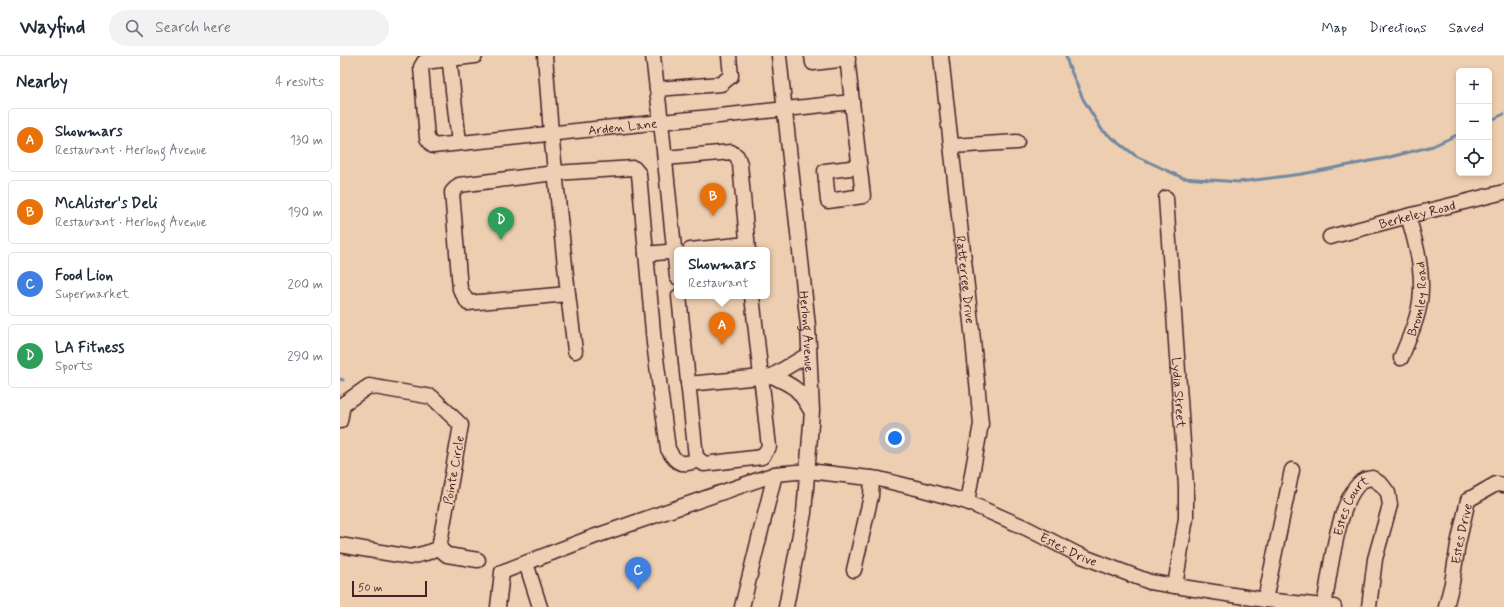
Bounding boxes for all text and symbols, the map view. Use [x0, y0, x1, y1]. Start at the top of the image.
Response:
search box [109, 10, 389, 46]
text: Wayfind [20, 15, 85, 40]
icon: search [123, 17, 145, 39]
text: Search here [155, 18, 231, 38]
text: Map [1321, 19, 1347, 37]
text: Directions [1369, 19, 1427, 37]
text: Saved [1449, 19, 1484, 37]
map controls [1456, 68, 1492, 176]
button: + [1456, 68, 1492, 104]
text: Nearby [16, 71, 68, 93]
text: 4 results [275, 74, 324, 91]
button: − [1456, 104, 1492, 140]
street label: Arden Lane [587, 116, 658, 140]
text: Showmars [55, 122, 123, 142]
text: A [26, 132, 34, 149]
text: 130 m [290, 132, 323, 149]
button: locate [1456, 140, 1492, 176]
text: Restaurant · Herlong Avenue [55, 142, 207, 159]
pin: B [700, 183, 726, 216]
text: McAlister's Deli [55, 194, 157, 214]
street label: Berkeley Road [1377, 197, 1458, 233]
text: B [26, 204, 34, 221]
text: 190 m [288, 204, 323, 221]
pin: D [488, 207, 514, 240]
text: Restaurant · Herlong Avenue [55, 214, 207, 231]
street label: Ratterree Drive [951, 235, 978, 325]
popup [674, 247, 770, 299]
text: Showmars [688, 255, 756, 275]
street label: Bromley Road [1404, 260, 1431, 339]
text: Food Lion [55, 266, 113, 286]
text: Restaurant [688, 275, 749, 292]
text: C [25, 276, 35, 293]
text: 200 m [288, 276, 323, 293]
text: Supermarket [55, 286, 129, 303]
street label: Herlong Avenue [794, 290, 817, 373]
pin: A [709, 312, 735, 345]
text: LA Fitness [55, 338, 124, 358]
text: D [26, 348, 34, 365]
text: 290 m [287, 348, 323, 365]
street label: Lydia Street [1167, 357, 1189, 429]
text: Sports [55, 358, 93, 375]
your location [885, 428, 905, 448]
street label: Pointe Circle [440, 434, 469, 506]
street label: Estes Court [1330, 472, 1371, 538]
street label: Estes Drive [1448, 502, 1477, 565]
street label: Estes Drive [1036, 529, 1099, 571]
pin: C [625, 557, 651, 590]
scale bar [352, 579, 427, 598]
text: 50 m [358, 581, 383, 595]

